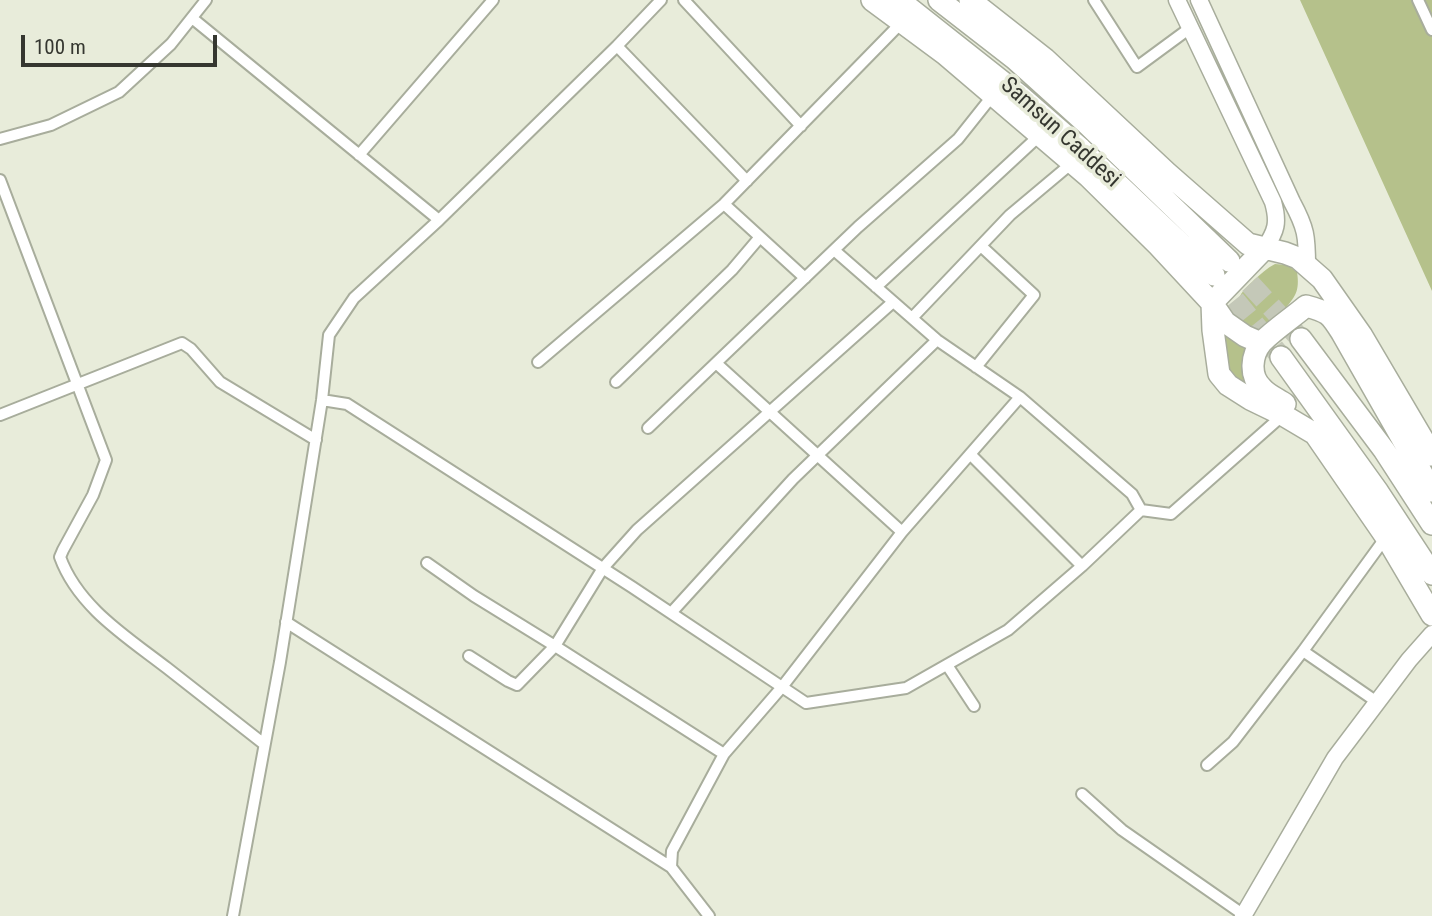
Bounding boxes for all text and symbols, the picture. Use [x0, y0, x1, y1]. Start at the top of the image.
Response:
scale bar [24, 21, 220, 65]
text: 100 m [34, 35, 86, 59]
street label: Samsun Caddesi [994, 72, 1126, 194]

